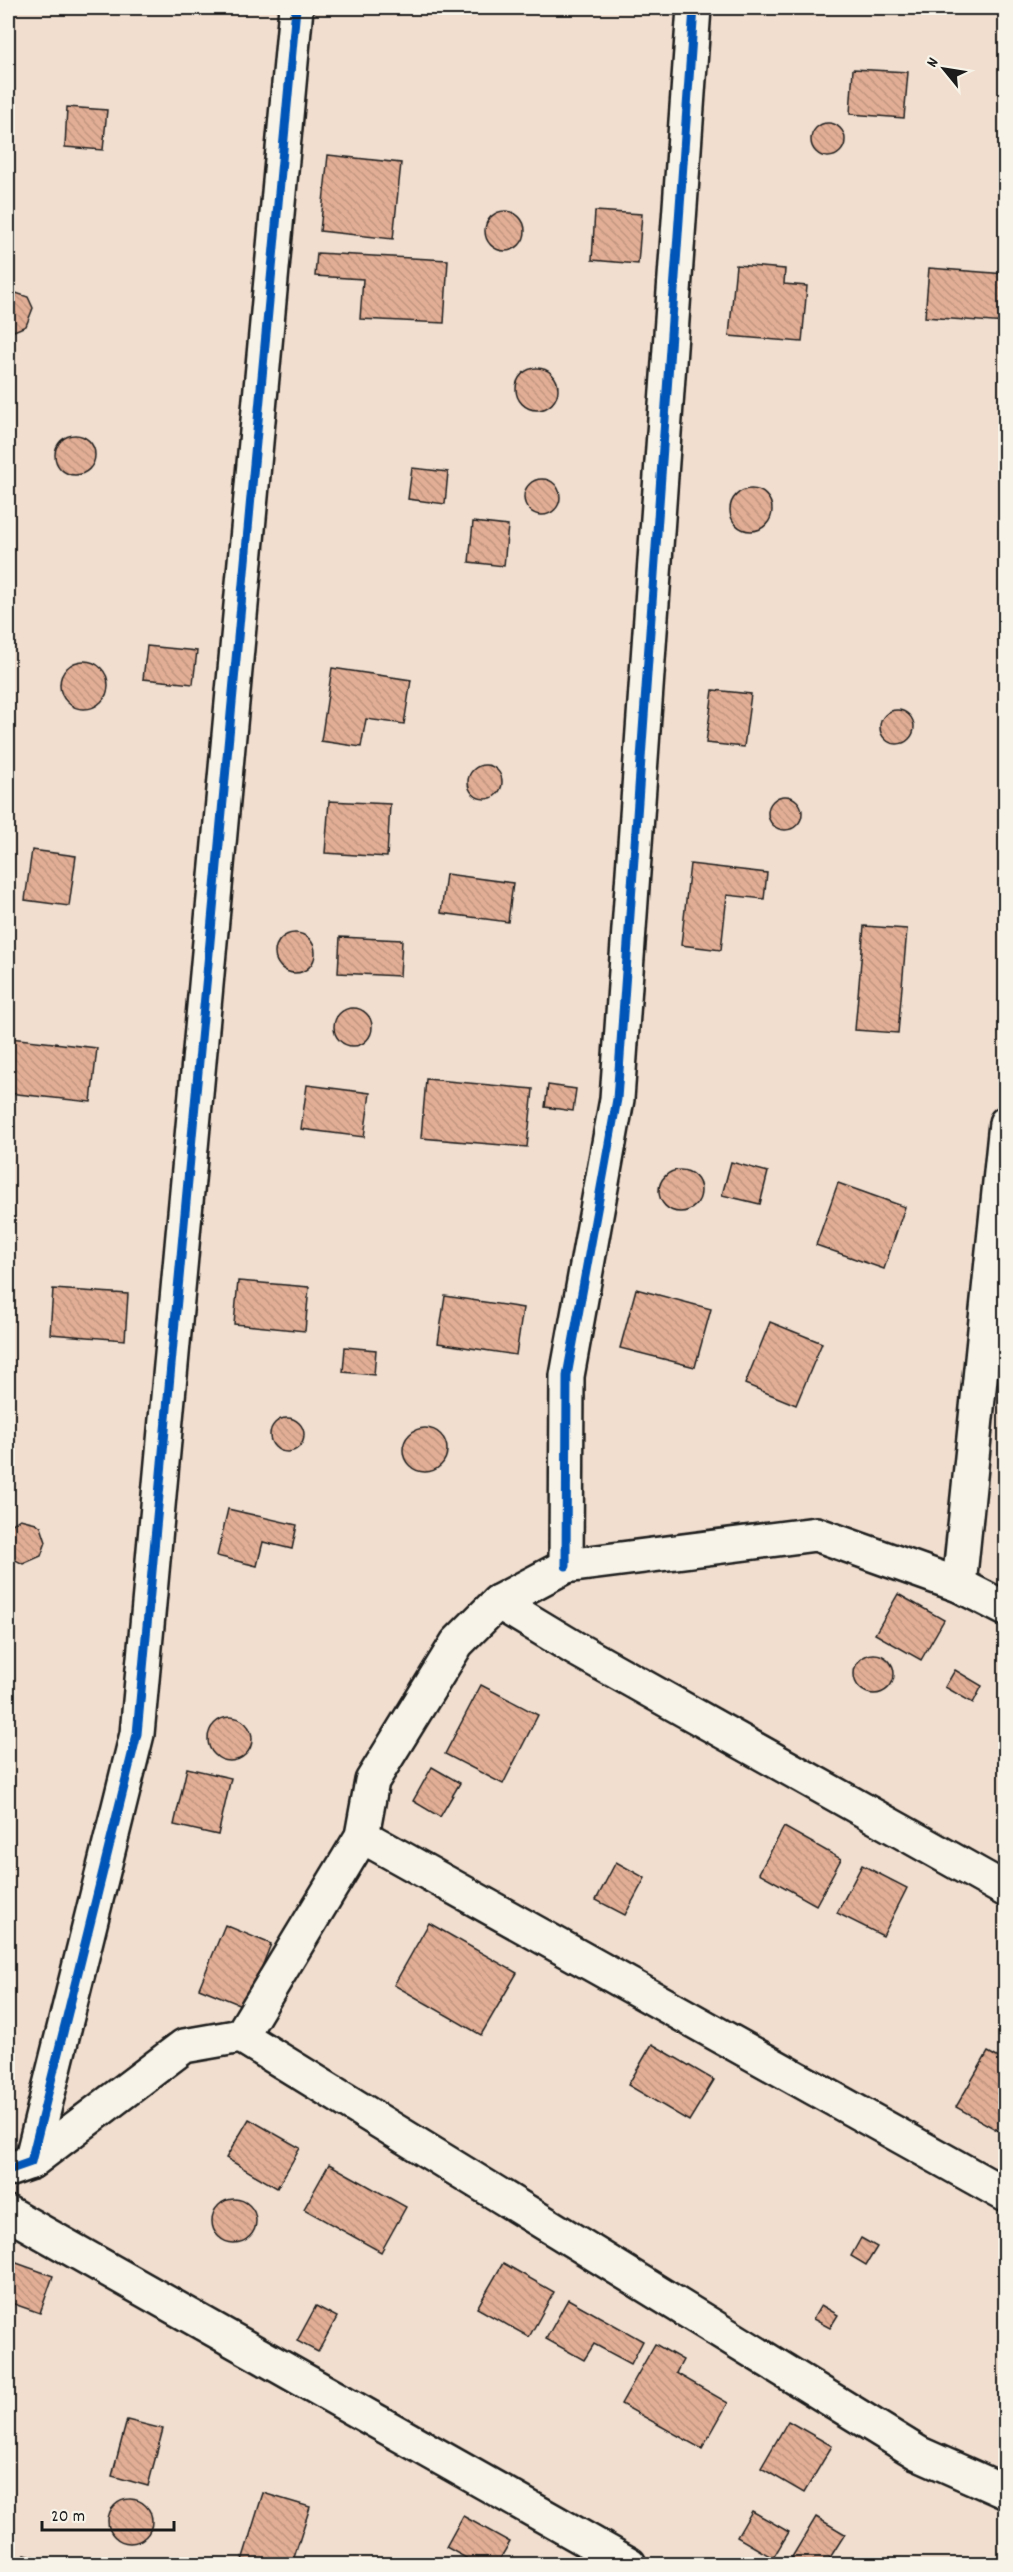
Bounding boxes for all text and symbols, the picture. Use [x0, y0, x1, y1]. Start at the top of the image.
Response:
north arrow [914, 39, 974, 99]
text: N [921, 53, 945, 72]
scale bar [42, 2494, 174, 2532]
text: 20 m [51, 2505, 85, 2530]

